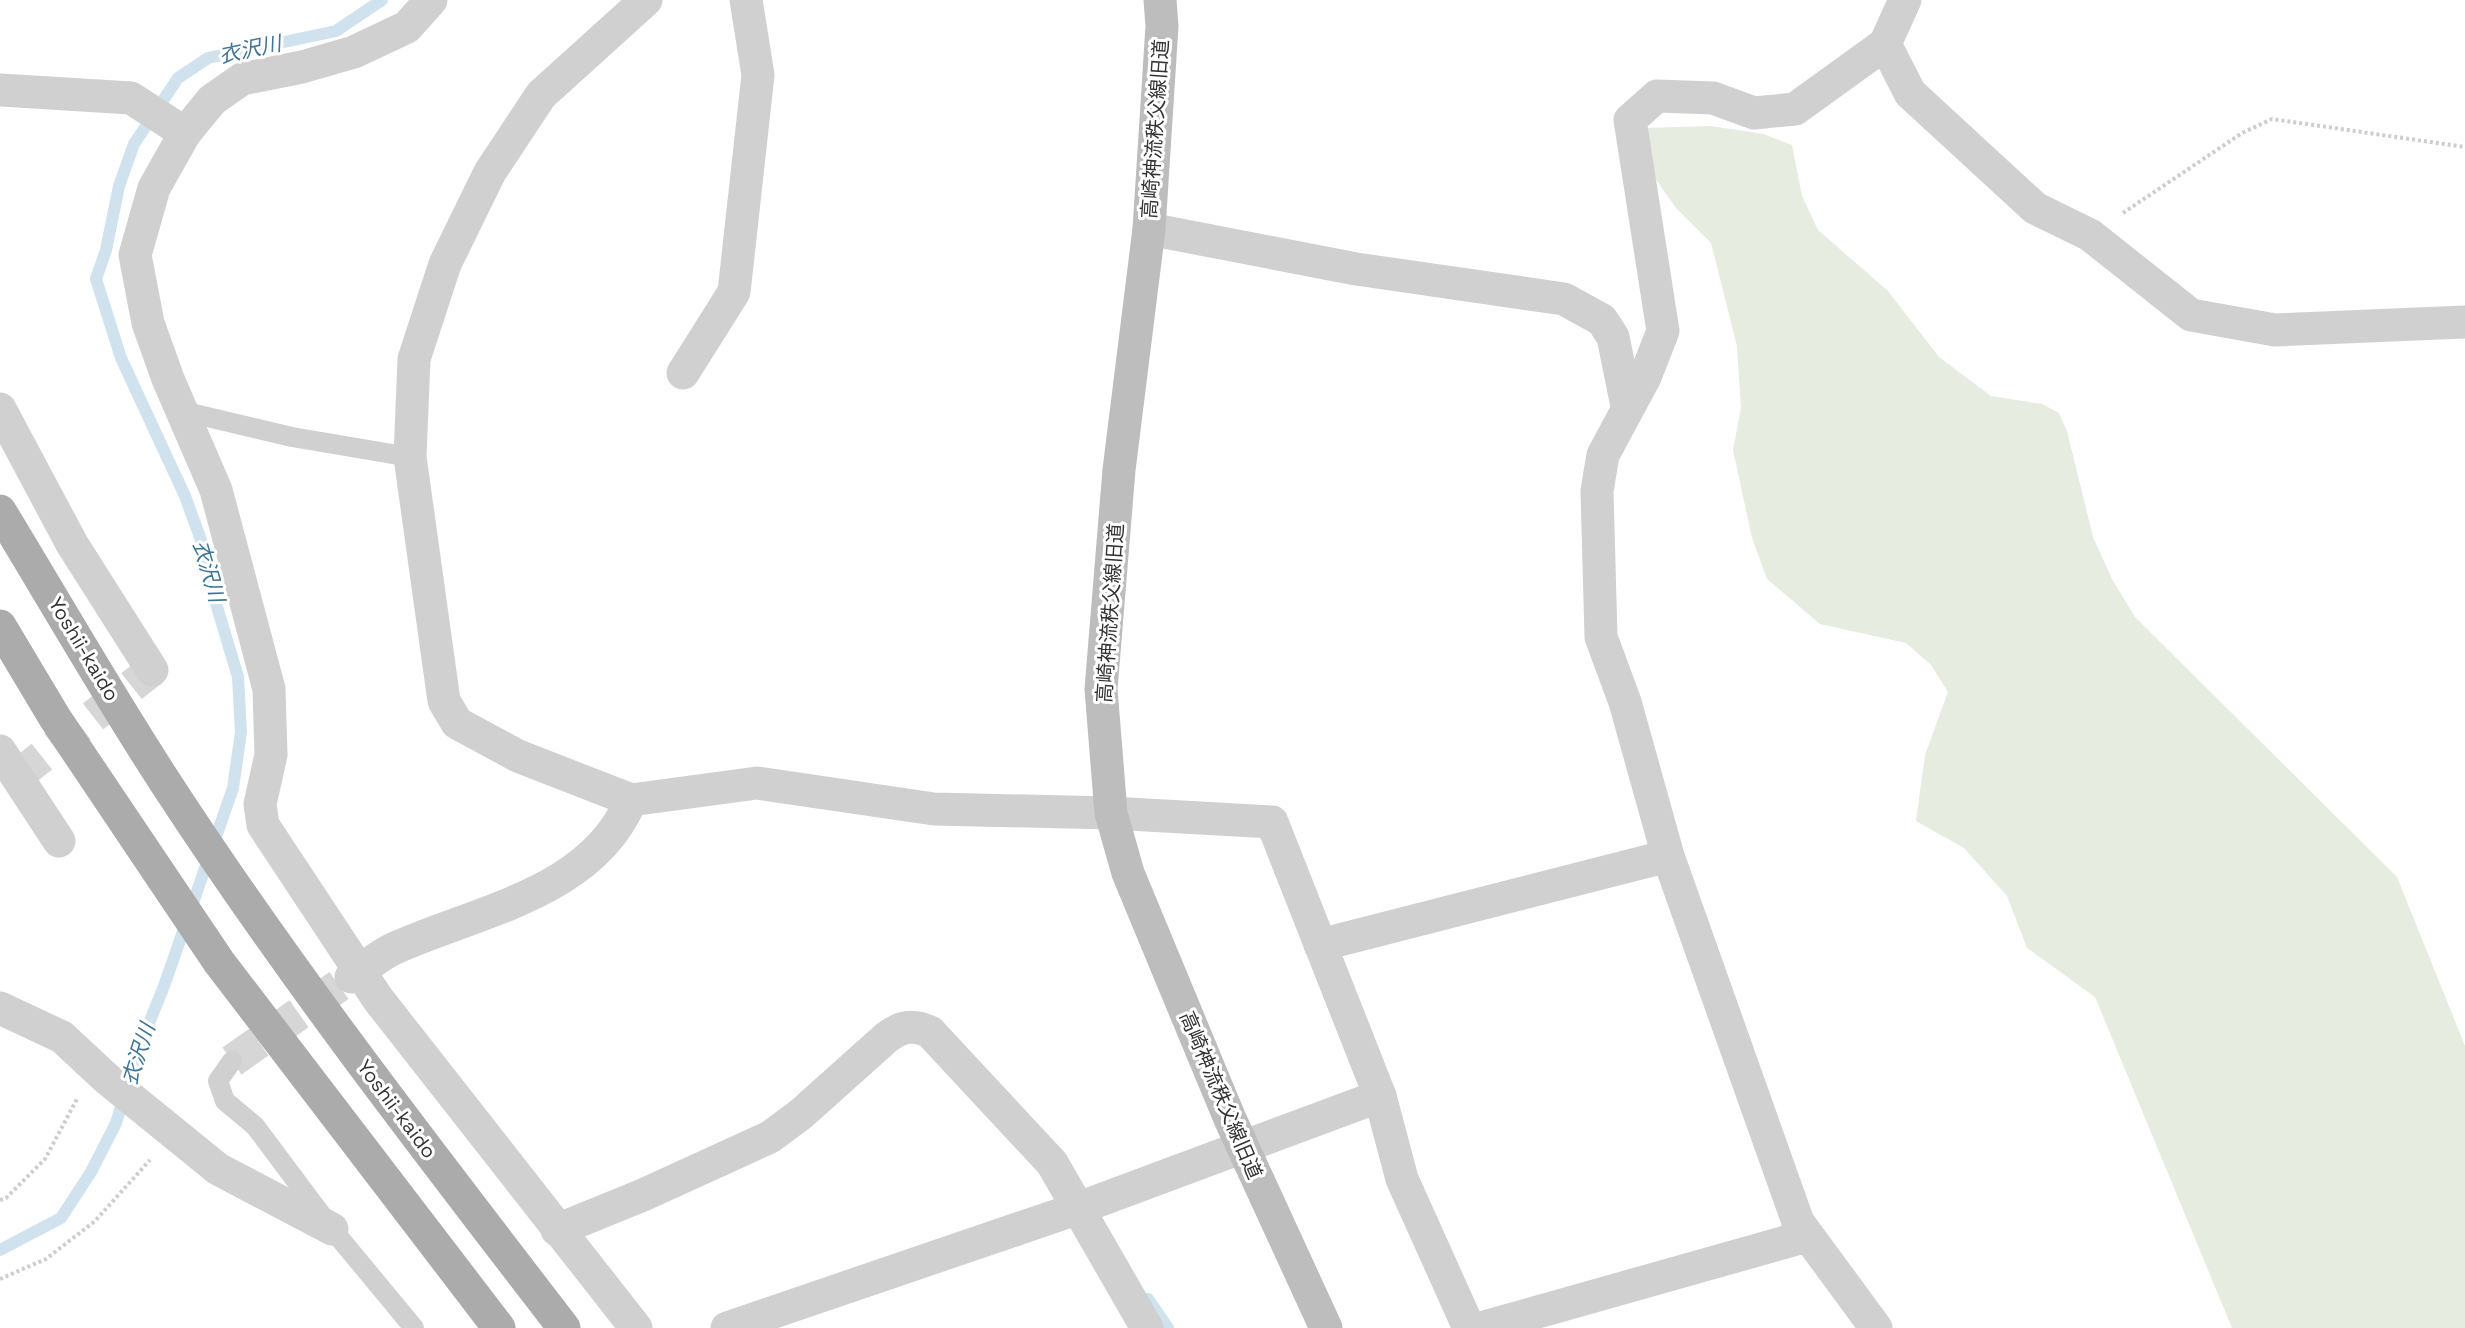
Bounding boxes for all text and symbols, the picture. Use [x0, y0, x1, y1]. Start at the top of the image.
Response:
water label: 衣沢川 [216, 29, 286, 69]
street label: 高崎神流秩父線旧道 [1136, 38, 1174, 220]
street label: 高崎神流秩父線旧道 [1091, 522, 1129, 704]
water label: 衣沢川 [187, 537, 231, 607]
street label: Yoshii-kaido [43, 592, 125, 706]
street label: 高崎神流秩父線旧道 [1174, 1007, 1268, 1183]
water label: 衣沢川 [115, 1018, 161, 1088]
street label: Yoshii-kaido [352, 1055, 442, 1163]

